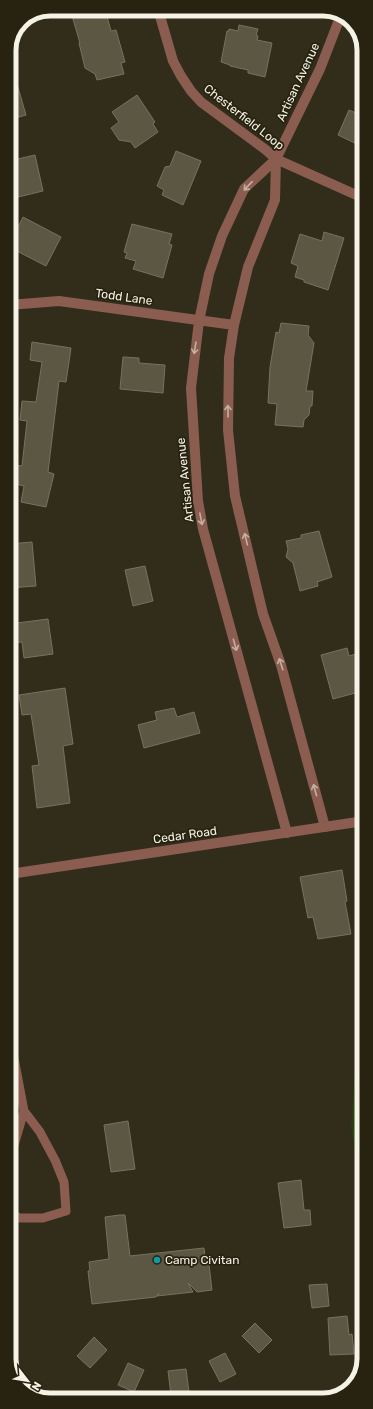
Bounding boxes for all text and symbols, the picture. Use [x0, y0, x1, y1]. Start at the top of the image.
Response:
street label: Artisan Avenue [274, 40, 322, 123]
street label: Chesterfield Loop [201, 81, 287, 153]
one-way arrow [243, 181, 253, 191]
street label: Todd Lane [95, 286, 154, 308]
one-way arrow [191, 341, 199, 354]
one-way arrow [224, 405, 232, 418]
street label: Artisan Avenue [174, 437, 196, 523]
one-way arrow [198, 512, 206, 525]
one-way arrow [241, 533, 249, 546]
one-way arrow [232, 638, 239, 651]
one-way arrow [277, 658, 284, 671]
one-way arrow [311, 783, 318, 796]
street label: Cedar Road [152, 824, 218, 846]
place label: Camp Civitan [165, 1253, 239, 1267]
marker: Camp Civitan [152, 1255, 162, 1265]
north arrow [8, 1361, 48, 1401]
text: N [28, 1379, 44, 1393]

